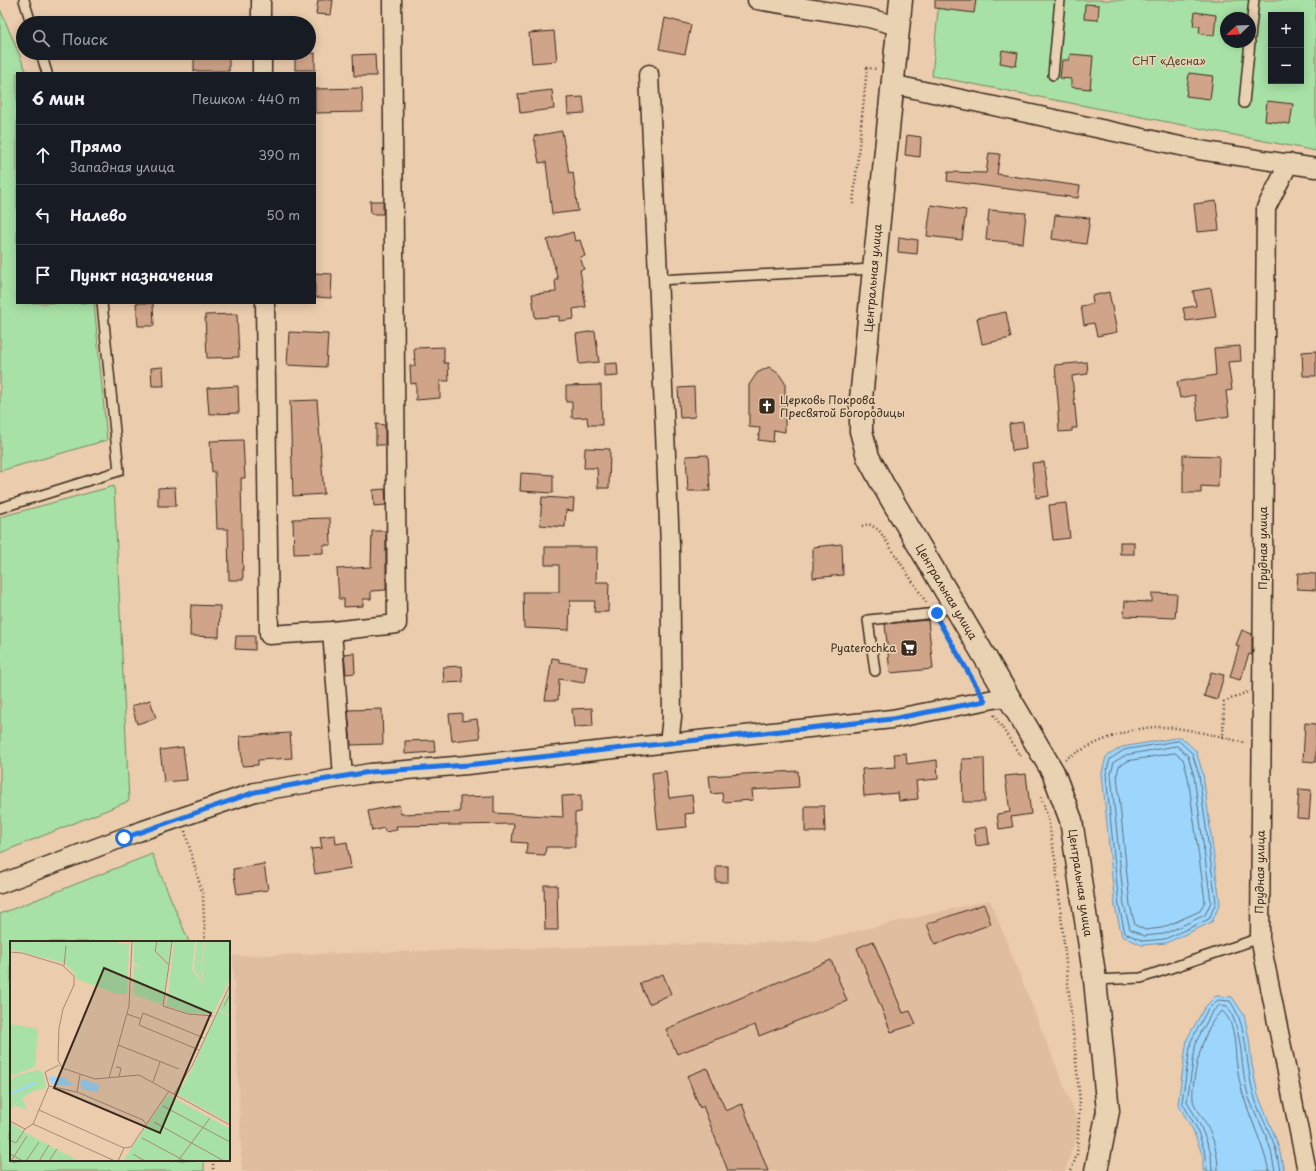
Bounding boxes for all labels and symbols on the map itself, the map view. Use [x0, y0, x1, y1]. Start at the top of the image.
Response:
north arrow [1220, 12, 1256, 48]
park label: СНТ «Десна» [1132, 52, 1206, 69]
street label: Центральная улица [859, 223, 886, 333]
place label: Церковь Покрова Пресвятой Богородицы [780, 391, 905, 421]
church icon: Церковь Покрова Пресвятой Богородицы [757, 396, 777, 416]
street label: Прудная улица [1254, 506, 1271, 590]
street label: Центральная улица [912, 541, 982, 643]
route end [928, 604, 946, 622]
supermarket icon: Pyaterochka [899, 638, 919, 658]
place label: Pyaterochka [830, 639, 896, 656]
street label: Центральная улица [1064, 828, 1097, 938]
route start [115, 829, 133, 847]
street label: Прудная улица [1250, 830, 1269, 914]
inset map [10, 941, 230, 1161]

